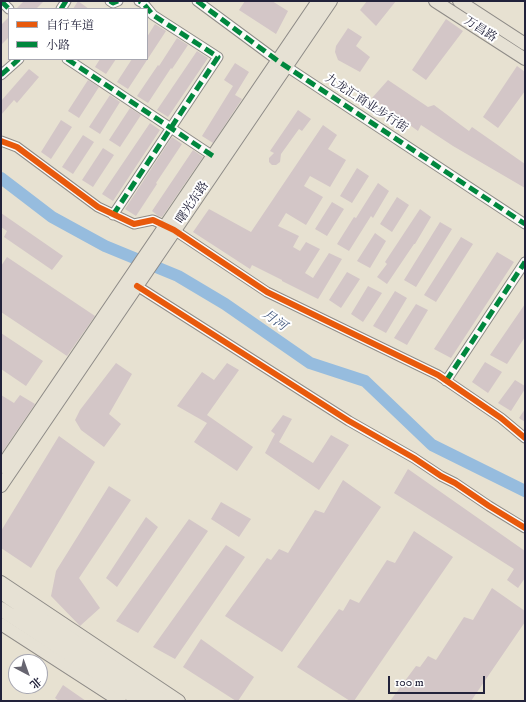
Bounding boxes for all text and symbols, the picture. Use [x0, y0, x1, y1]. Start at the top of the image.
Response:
legend [8, 8, 148, 60]
street label: 万昌路 [461, 14, 499, 46]
text: 自行车道 [46, 18, 94, 33]
text: 小路 [46, 38, 70, 53]
street label: 九龙汇商业步行街 [322, 72, 410, 136]
street label: 曙光东路 [174, 179, 212, 227]
water label: 月河 [259, 307, 289, 335]
north arrow [8, 654, 48, 694]
scale bar [390, 668, 487, 694]
text: 北 [26, 673, 44, 691]
text: 100 m [395, 675, 424, 690]

